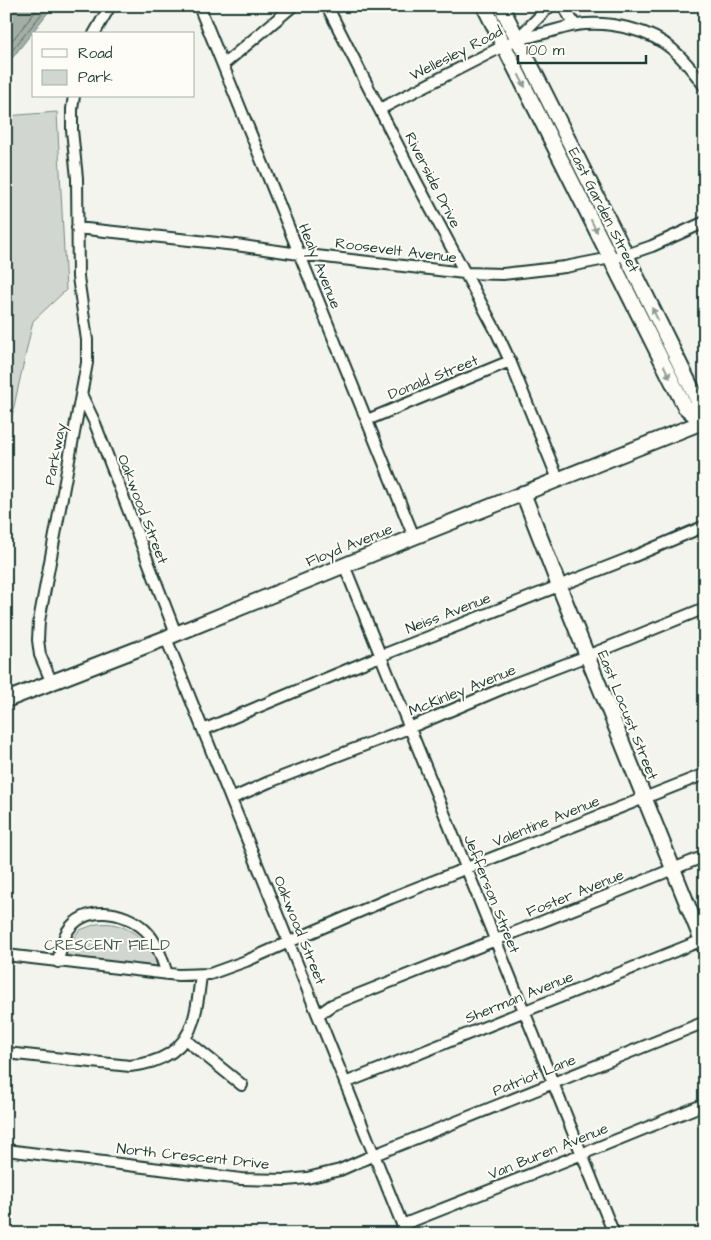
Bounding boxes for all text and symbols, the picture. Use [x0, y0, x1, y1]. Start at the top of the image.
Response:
street label: Wellesley Road [406, 21, 507, 87]
legend [32, 32, 195, 98]
scale bar [518, 32, 646, 64]
text: 100 m [526, 40, 565, 61]
text: Road [78, 43, 113, 64]
text: Park [78, 67, 113, 88]
one-way arrow [518, 74, 526, 88]
street label: Riverside Drive [399, 129, 466, 232]
street label: East Garden Street [563, 144, 644, 276]
one-way arrow [590, 219, 599, 234]
street label: Healy Avenue [292, 220, 346, 312]
street label: Roosevelt Avenue [334, 233, 458, 268]
one-way arrow [651, 307, 659, 321]
street label: Donald Street [385, 350, 481, 405]
one-way arrow [663, 365, 671, 379]
street label: Parkway [39, 421, 73, 487]
street label: Oakwood Street [112, 451, 173, 567]
street label: Floyd Avenue [303, 519, 396, 573]
street label: Neiss Avenue [403, 588, 494, 639]
street label: East Locust Street [592, 647, 663, 783]
street label: McKinley Avenue [405, 659, 519, 723]
street label: Valentine Avenue [490, 790, 603, 852]
street label: Jefferson Street [458, 832, 525, 957]
street label: Foster Avenue [523, 864, 627, 923]
street label: Oakwood Street [268, 873, 331, 988]
park label: CRESCENT FIELD [44, 935, 170, 956]
street label: Sherman Avenue [462, 966, 576, 1029]
street label: Patriot Lane [489, 1049, 579, 1102]
street label: Van Buren Avenue [485, 1118, 611, 1185]
street label: North Crescent Drive [116, 1138, 270, 1175]

